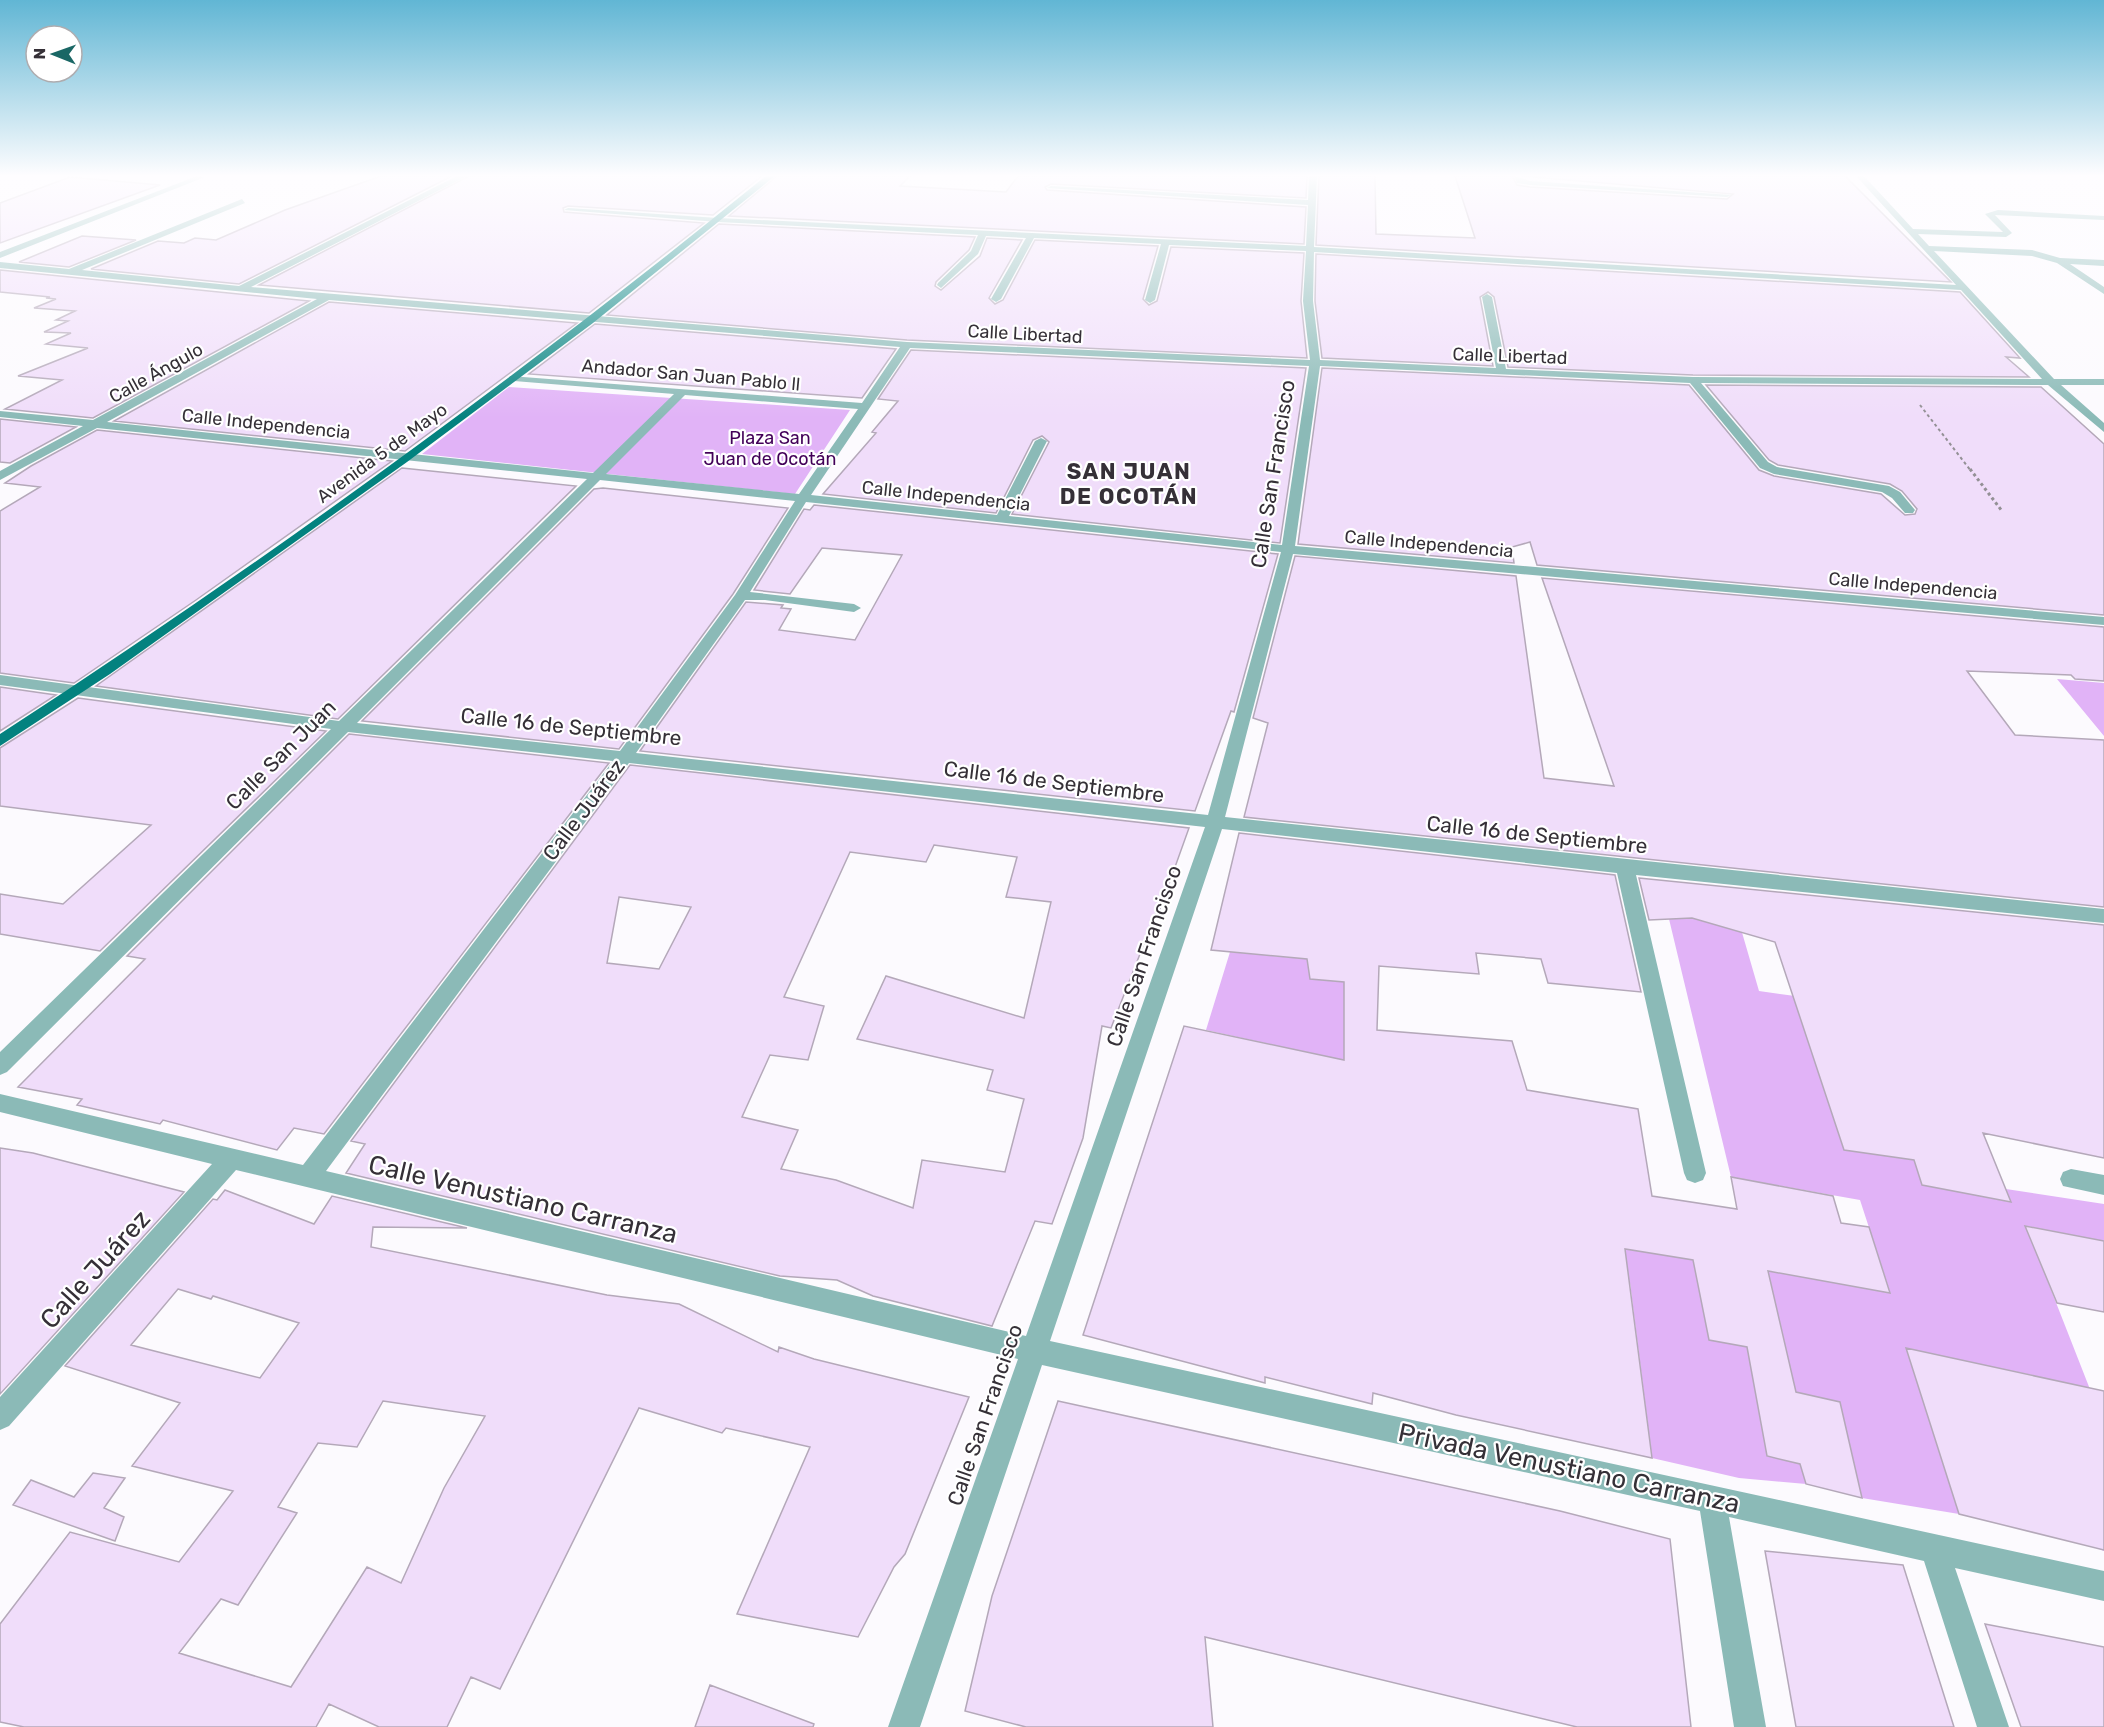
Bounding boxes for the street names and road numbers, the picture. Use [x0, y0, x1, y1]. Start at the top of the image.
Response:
street label: Calle Libertad [967, 320, 1083, 348]
street label: Calle Ángulo [105, 338, 207, 408]
street label: Calle Libertad [1452, 343, 1568, 369]
street label: Andador San Juan Pablo ll [581, 354, 801, 396]
street label: Calle San Francisco [1245, 378, 1300, 570]
street label: Avenida 5 de Mayo [313, 398, 451, 508]
street label: Calle Independencia [181, 404, 351, 444]
street label: Calle Independencia [861, 476, 1031, 516]
street label: Calle Independencia [1344, 526, 1514, 562]
street label: Calle Independencia [1828, 568, 1998, 604]
street label: Calle San Juan [220, 694, 341, 815]
street label: Calle 16 de Septiembre [459, 702, 683, 751]
street label: Calle Juárez [537, 754, 630, 865]
street label: Calle 16 de Septiembre [942, 756, 1166, 807]
street label: Calle 16 de Septiembre [1425, 810, 1649, 859]
street label: Calle San Francisco [1101, 862, 1186, 1050]
street label: Calle Venustiano Carranza [365, 1149, 680, 1250]
street label: Calle Juárez [34, 1204, 157, 1335]
street label: Calle San Francisco [942, 1321, 1027, 1509]
street label: Privada Venustiano Carranza [1395, 1417, 1742, 1520]

